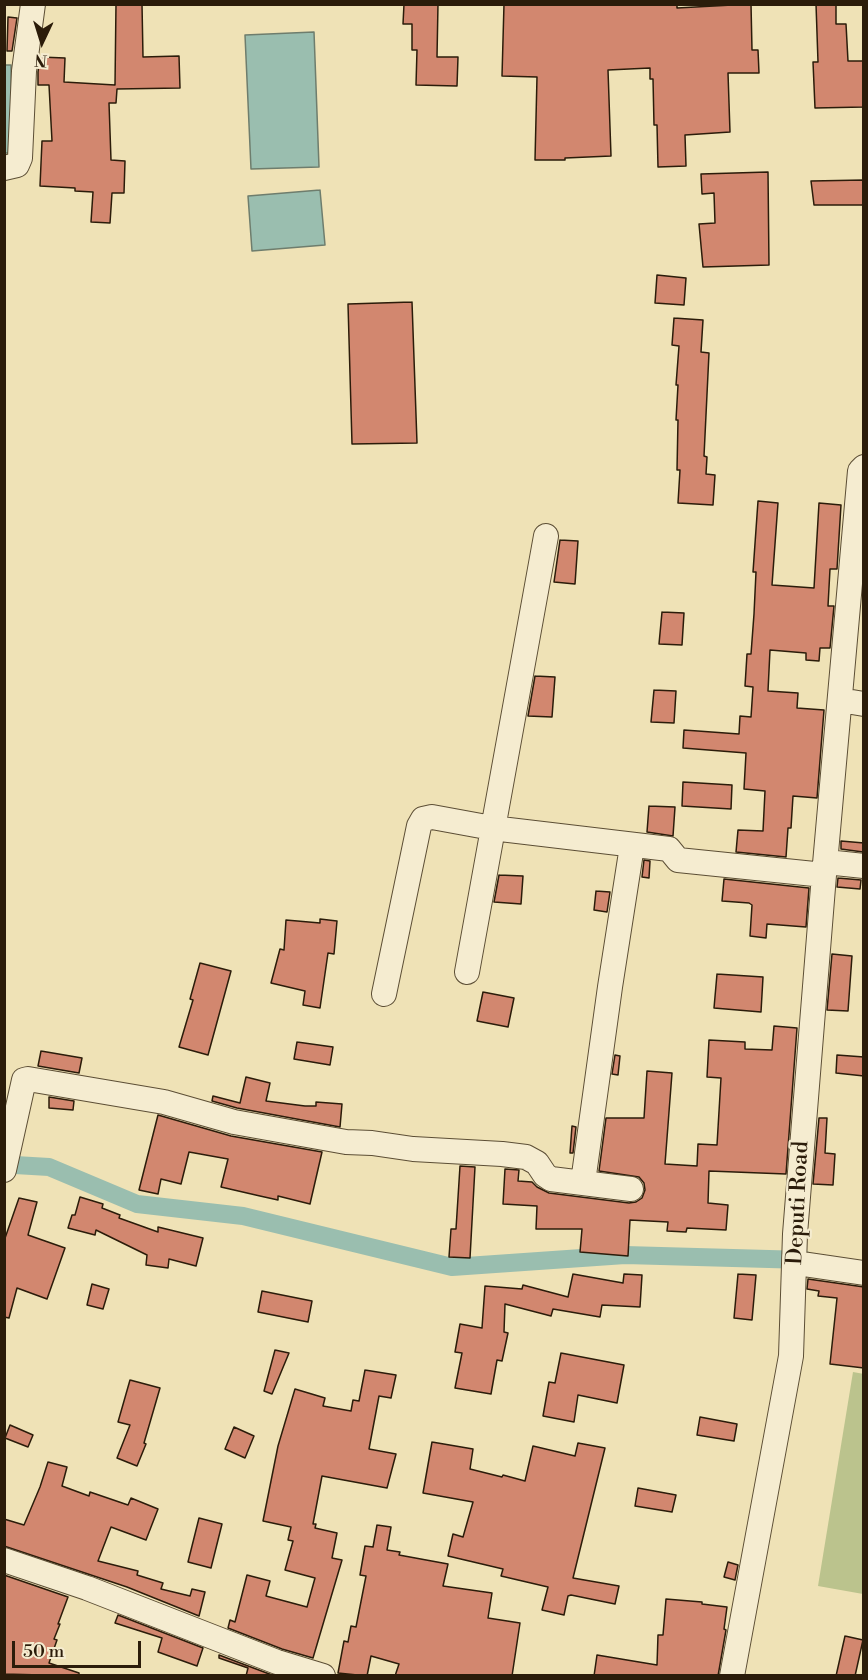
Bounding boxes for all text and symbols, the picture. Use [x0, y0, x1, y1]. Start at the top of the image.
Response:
north arrow [12, 12, 72, 72]
text: N [34, 50, 48, 70]
street label: Deputi Road [783, 1140, 815, 1266]
scale bar [15, 1629, 144, 1667]
text: 50 m [23, 1640, 64, 1663]

